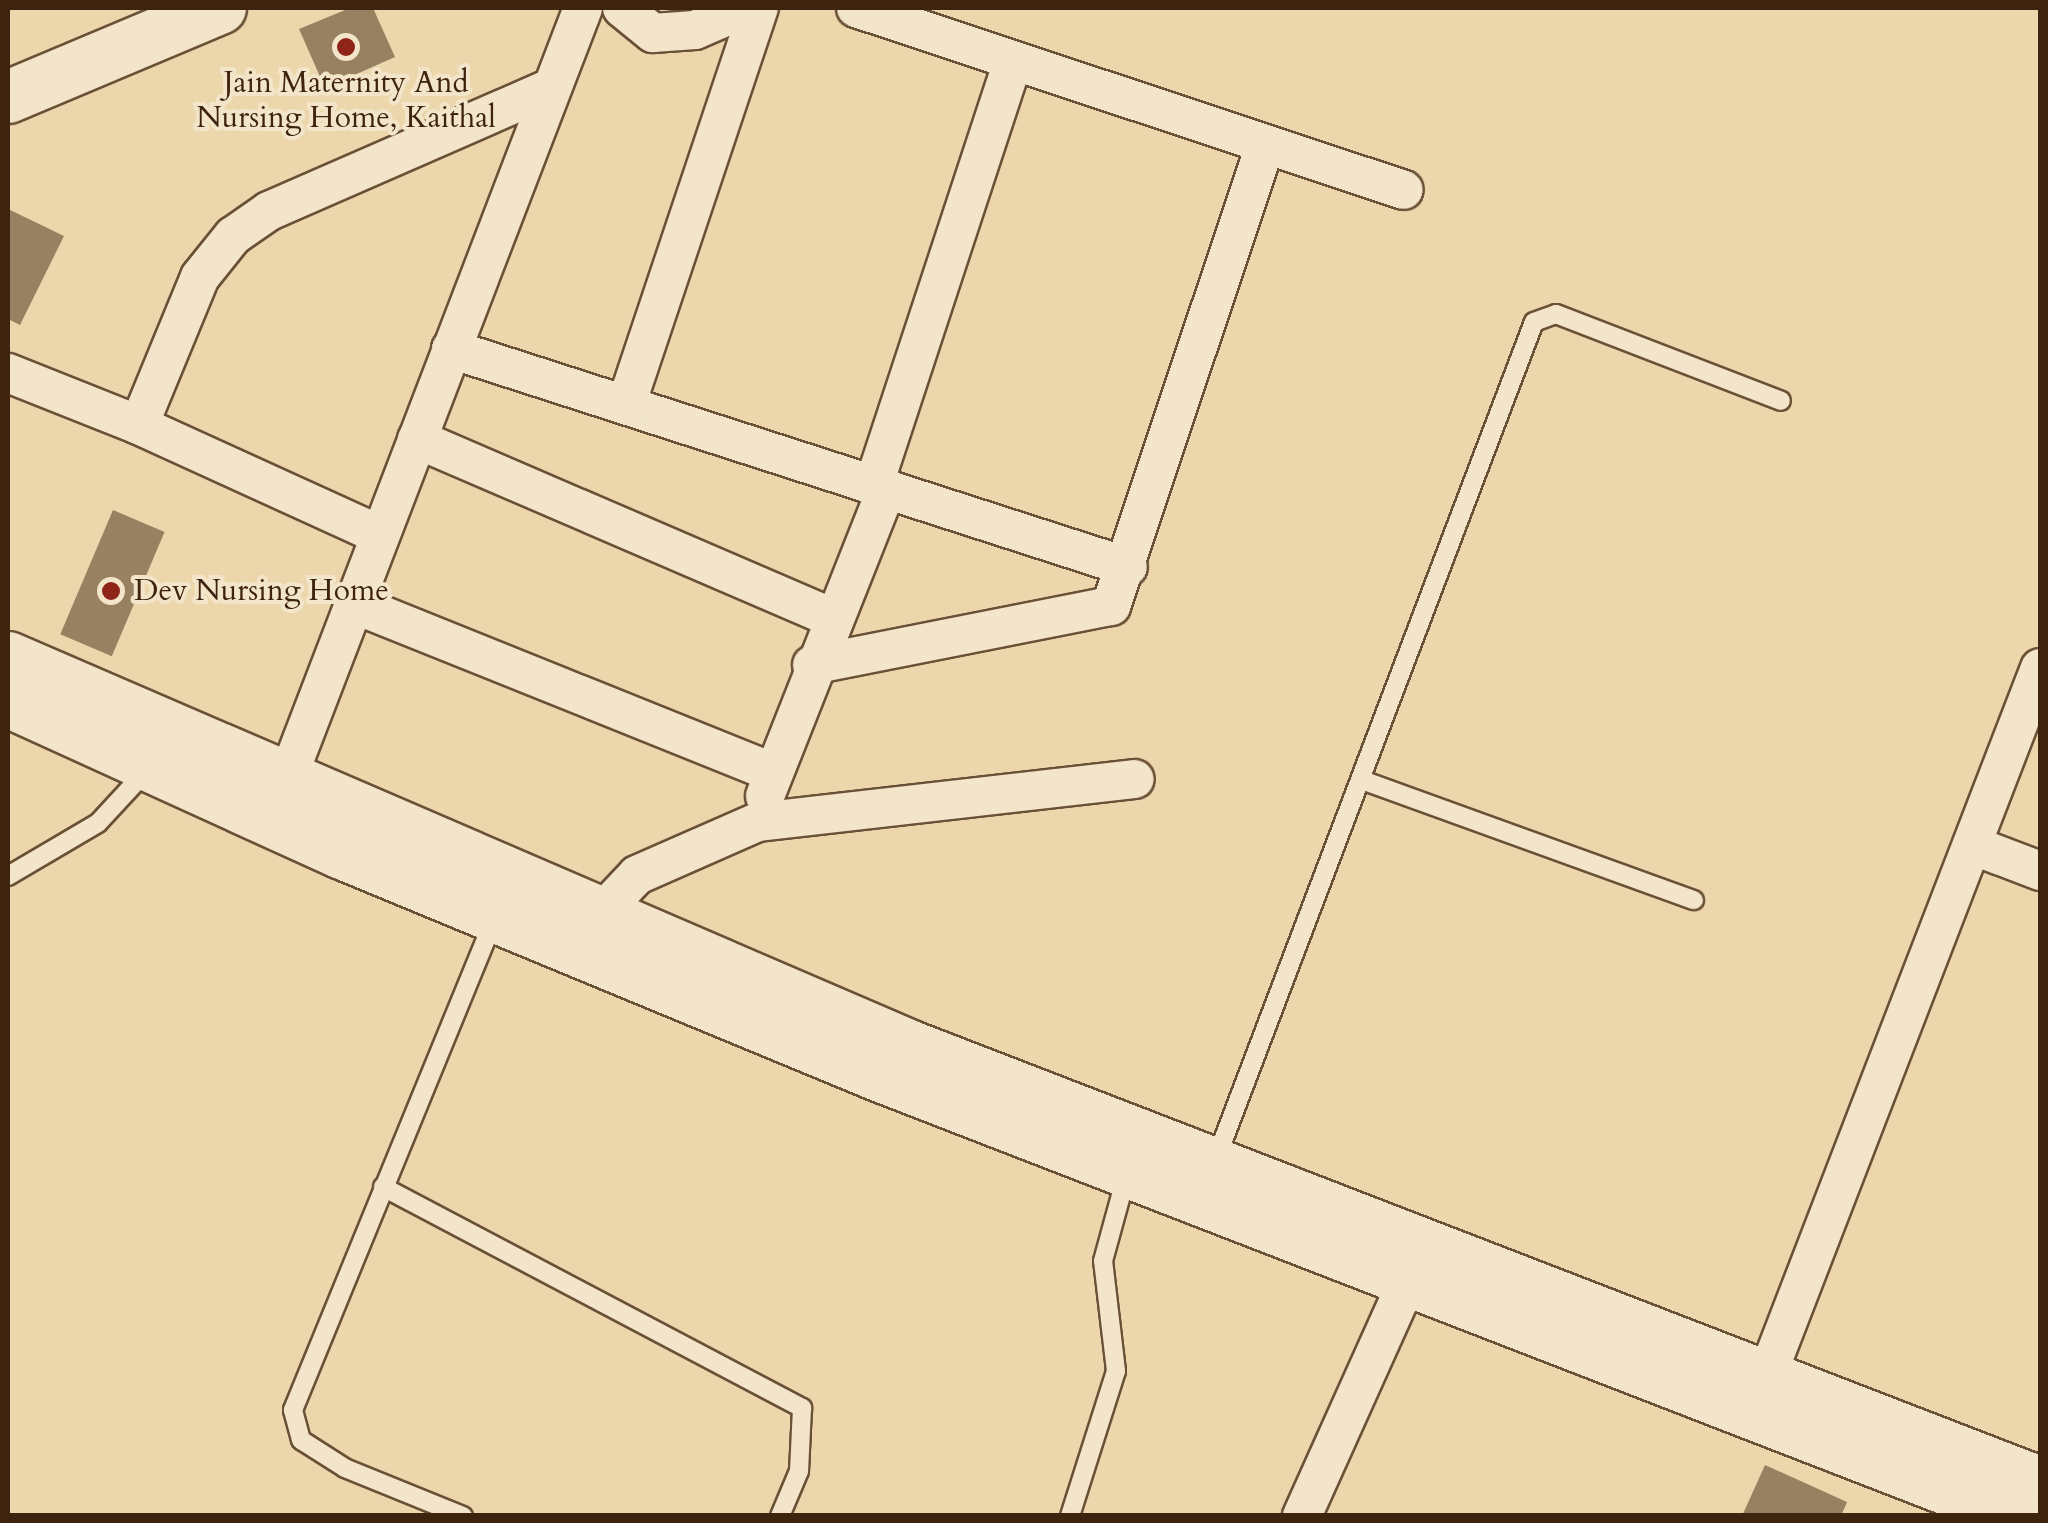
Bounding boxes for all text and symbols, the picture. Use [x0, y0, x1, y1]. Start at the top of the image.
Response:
marker: Jain Maternity And Nursing Home, Kaithal [333, 34, 359, 60]
place label: Jain Maternity And Nursing Home, Kaithal [196, 65, 496, 136]
place label: Dev Nursing Home [134, 573, 389, 609]
marker: Dev Nursing Home [98, 578, 124, 604]

